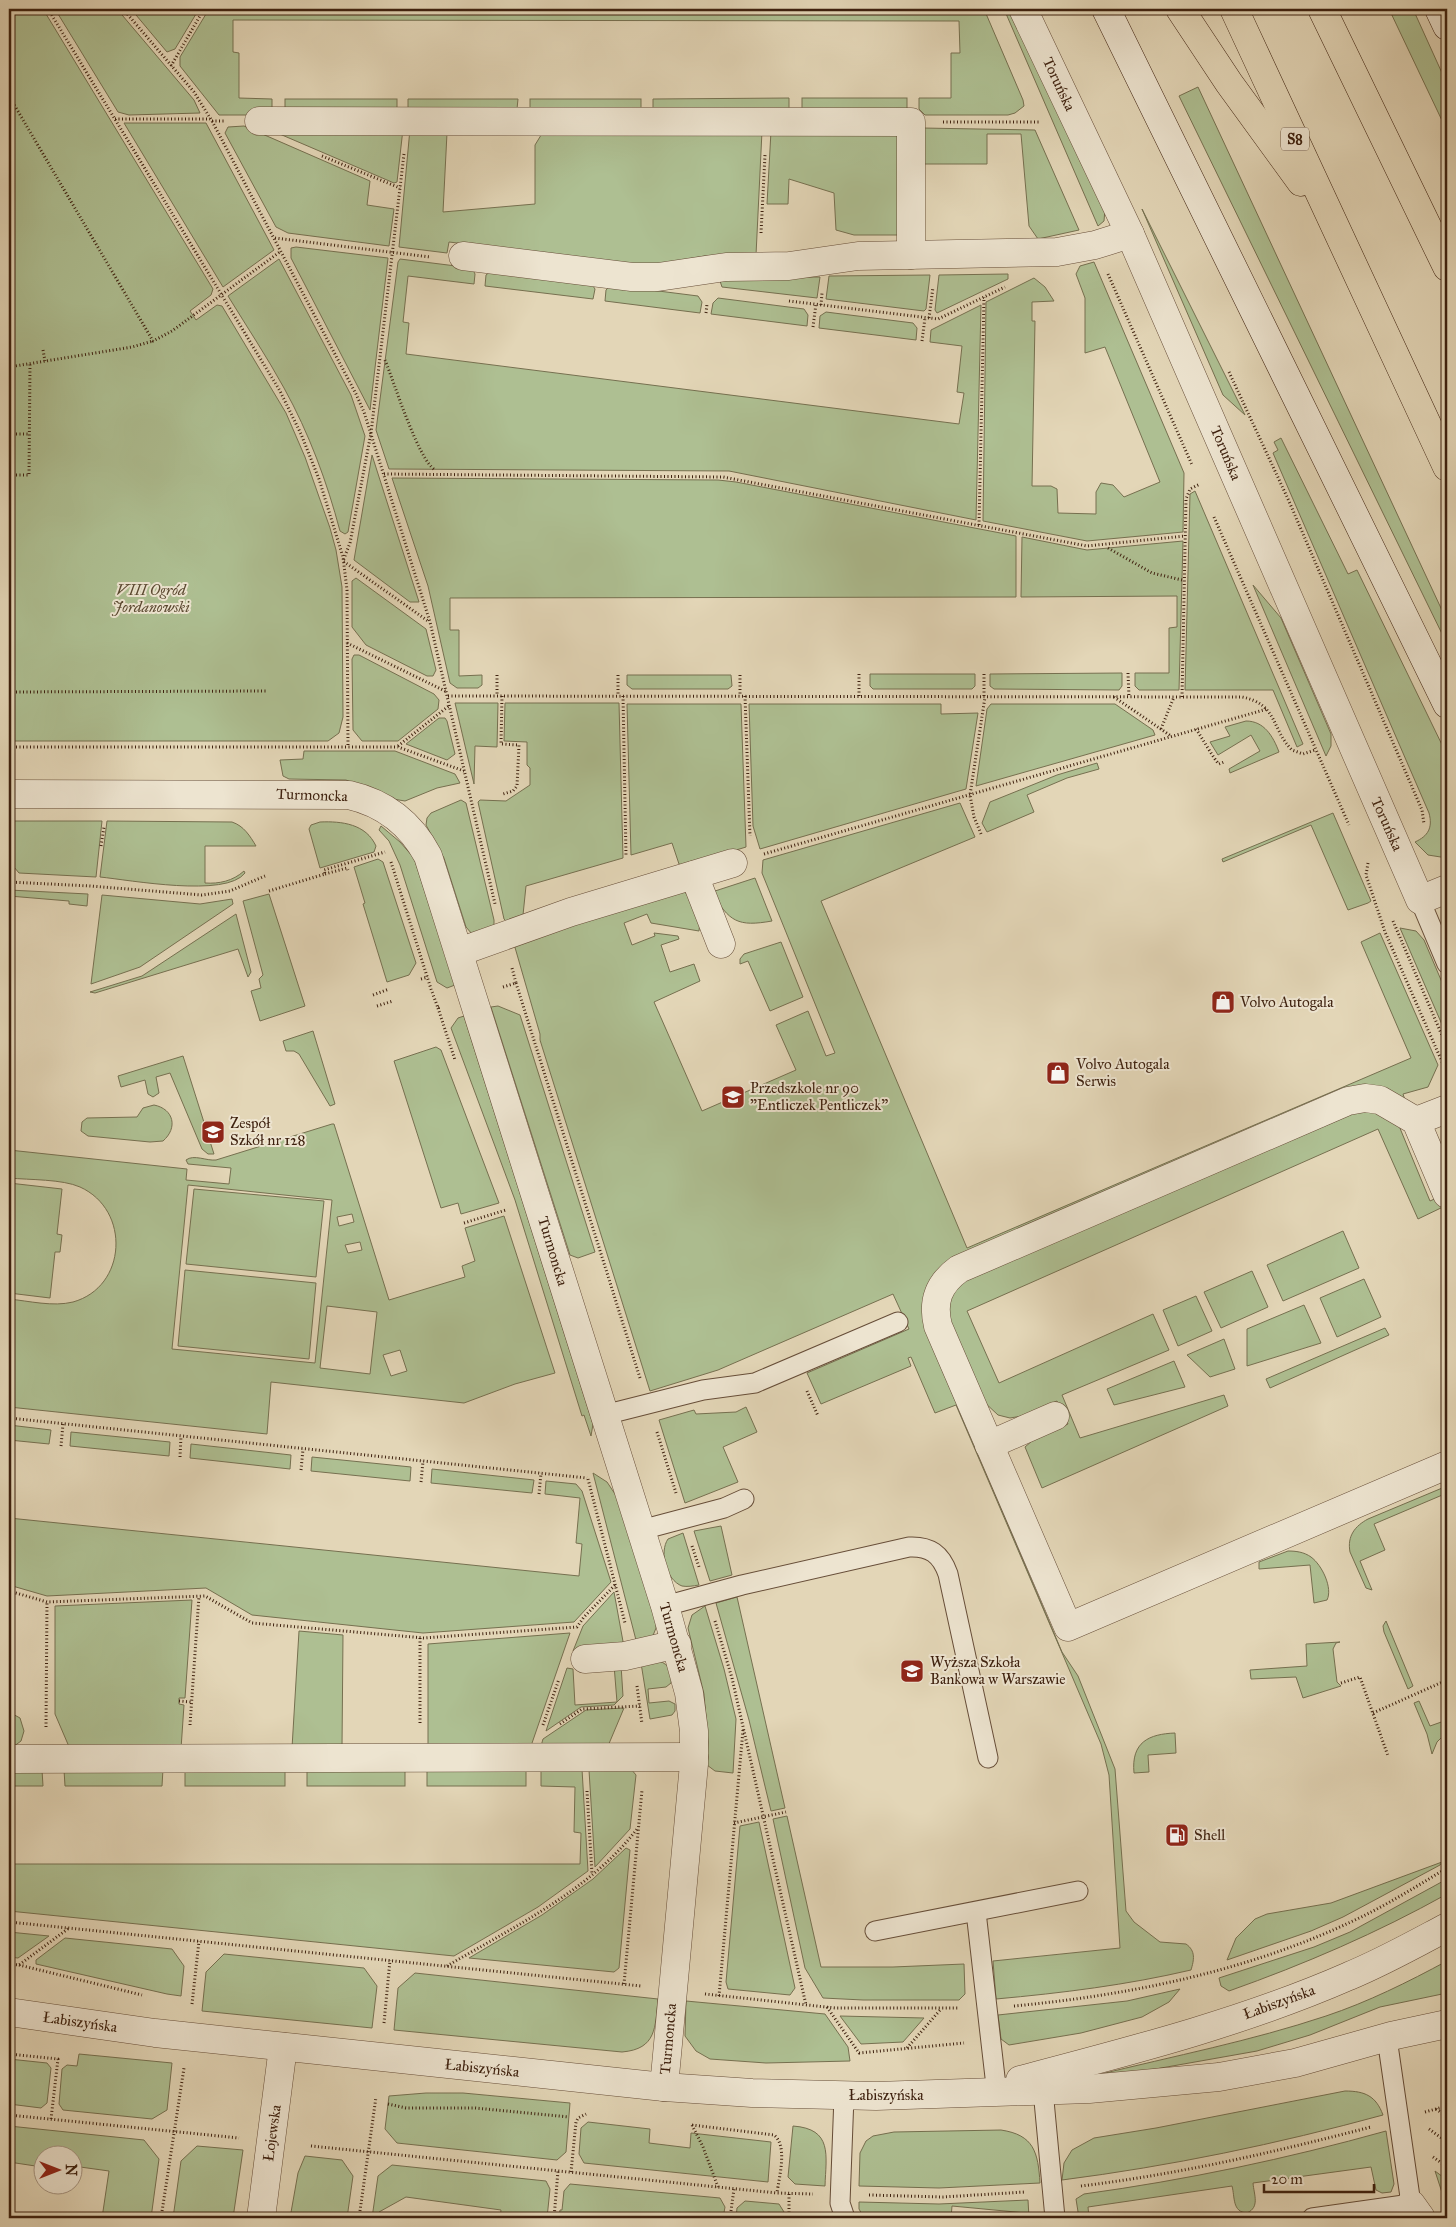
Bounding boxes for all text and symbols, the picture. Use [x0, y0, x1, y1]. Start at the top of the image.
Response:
street label: Toruńska [1039, 54, 1080, 114]
road number: S8 [1281, 128, 1309, 150]
street label: Toruńska [1207, 423, 1246, 483]
park label: VIII Ogród Jordanowski [111, 581, 190, 616]
street label: Turmoncka [276, 785, 349, 805]
street label: Toruńska [1367, 794, 1407, 854]
shop icon: Volvo Autogala [1210, 989, 1236, 1015]
place label: Volvo Autogala [1239, 993, 1334, 1011]
place label: Volvo Autogala Serwis [1075, 1055, 1170, 1090]
shop icon: Volvo Autogala Serwis [1045, 1060, 1071, 1086]
place label: Przedszkole nr 90 "Entliczek Pentliczek" [750, 1079, 888, 1114]
school or university icon: Przedszkole nr 90 "Entliczek Pentliczek" [720, 1084, 746, 1110]
place label: Zespół Szkół nr 128 [230, 1114, 306, 1149]
school or university icon: Zespół Szkół nr 128 [200, 1119, 226, 1145]
street label: Turmoncka [534, 1214, 572, 1289]
street label: Turmoncka [655, 1600, 693, 1675]
place label: Wyższa Szkoła Bankowa w Warszawie [930, 1653, 1065, 1688]
school or university icon: Wyższa Szkoła Bankowa w Warszawie [899, 1658, 925, 1684]
fuel station icon: Shell [1164, 1822, 1190, 1848]
place label: Shell [1194, 1826, 1226, 1844]
street label: Łabiszyńska [1241, 1980, 1318, 2023]
street label: Turmoncka [656, 2002, 680, 2075]
street label: Łabiszyńska [42, 2008, 119, 2036]
street label: Łabiszyńska [444, 2055, 521, 2081]
street label: Łabiszyńska [848, 2086, 924, 2104]
street label: Łojewska [259, 2103, 285, 2163]
north arrow [32, 2144, 82, 2194]
scale bar [1264, 2162, 1374, 2194]
text: N [62, 2164, 79, 2176]
text: 20 m [1271, 2170, 1303, 2188]

